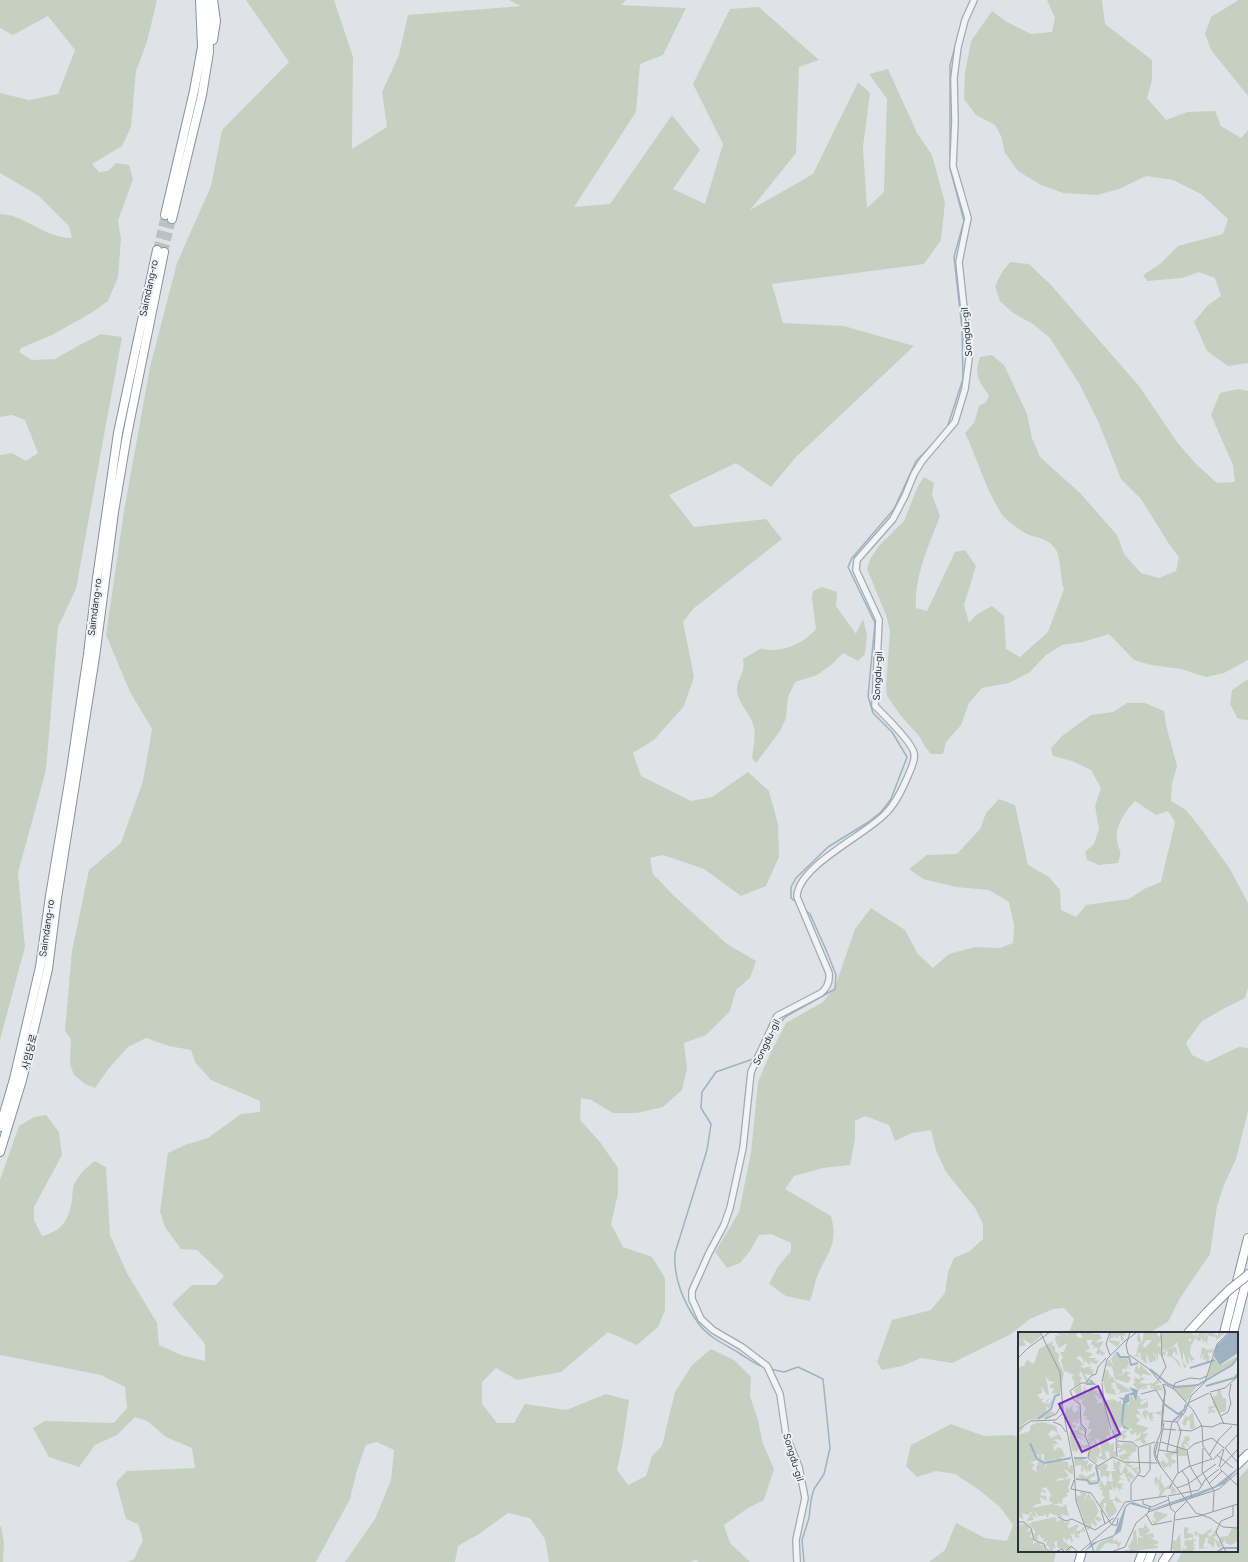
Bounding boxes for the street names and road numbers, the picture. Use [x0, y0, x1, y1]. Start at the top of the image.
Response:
street label: Saimdang-ro [136, 258, 161, 318]
street label: Songdu-gil [958, 307, 975, 357]
street label: Saimdang-ro [85, 577, 104, 637]
street label: Songdu-gil [870, 651, 885, 701]
street label: Saimdang-ro [36, 898, 57, 958]
street label: Songdu-gil [750, 1017, 783, 1067]
street label: 사임당로 [19, 1033, 40, 1072]
street label: Songdu-gil [780, 1432, 807, 1483]

